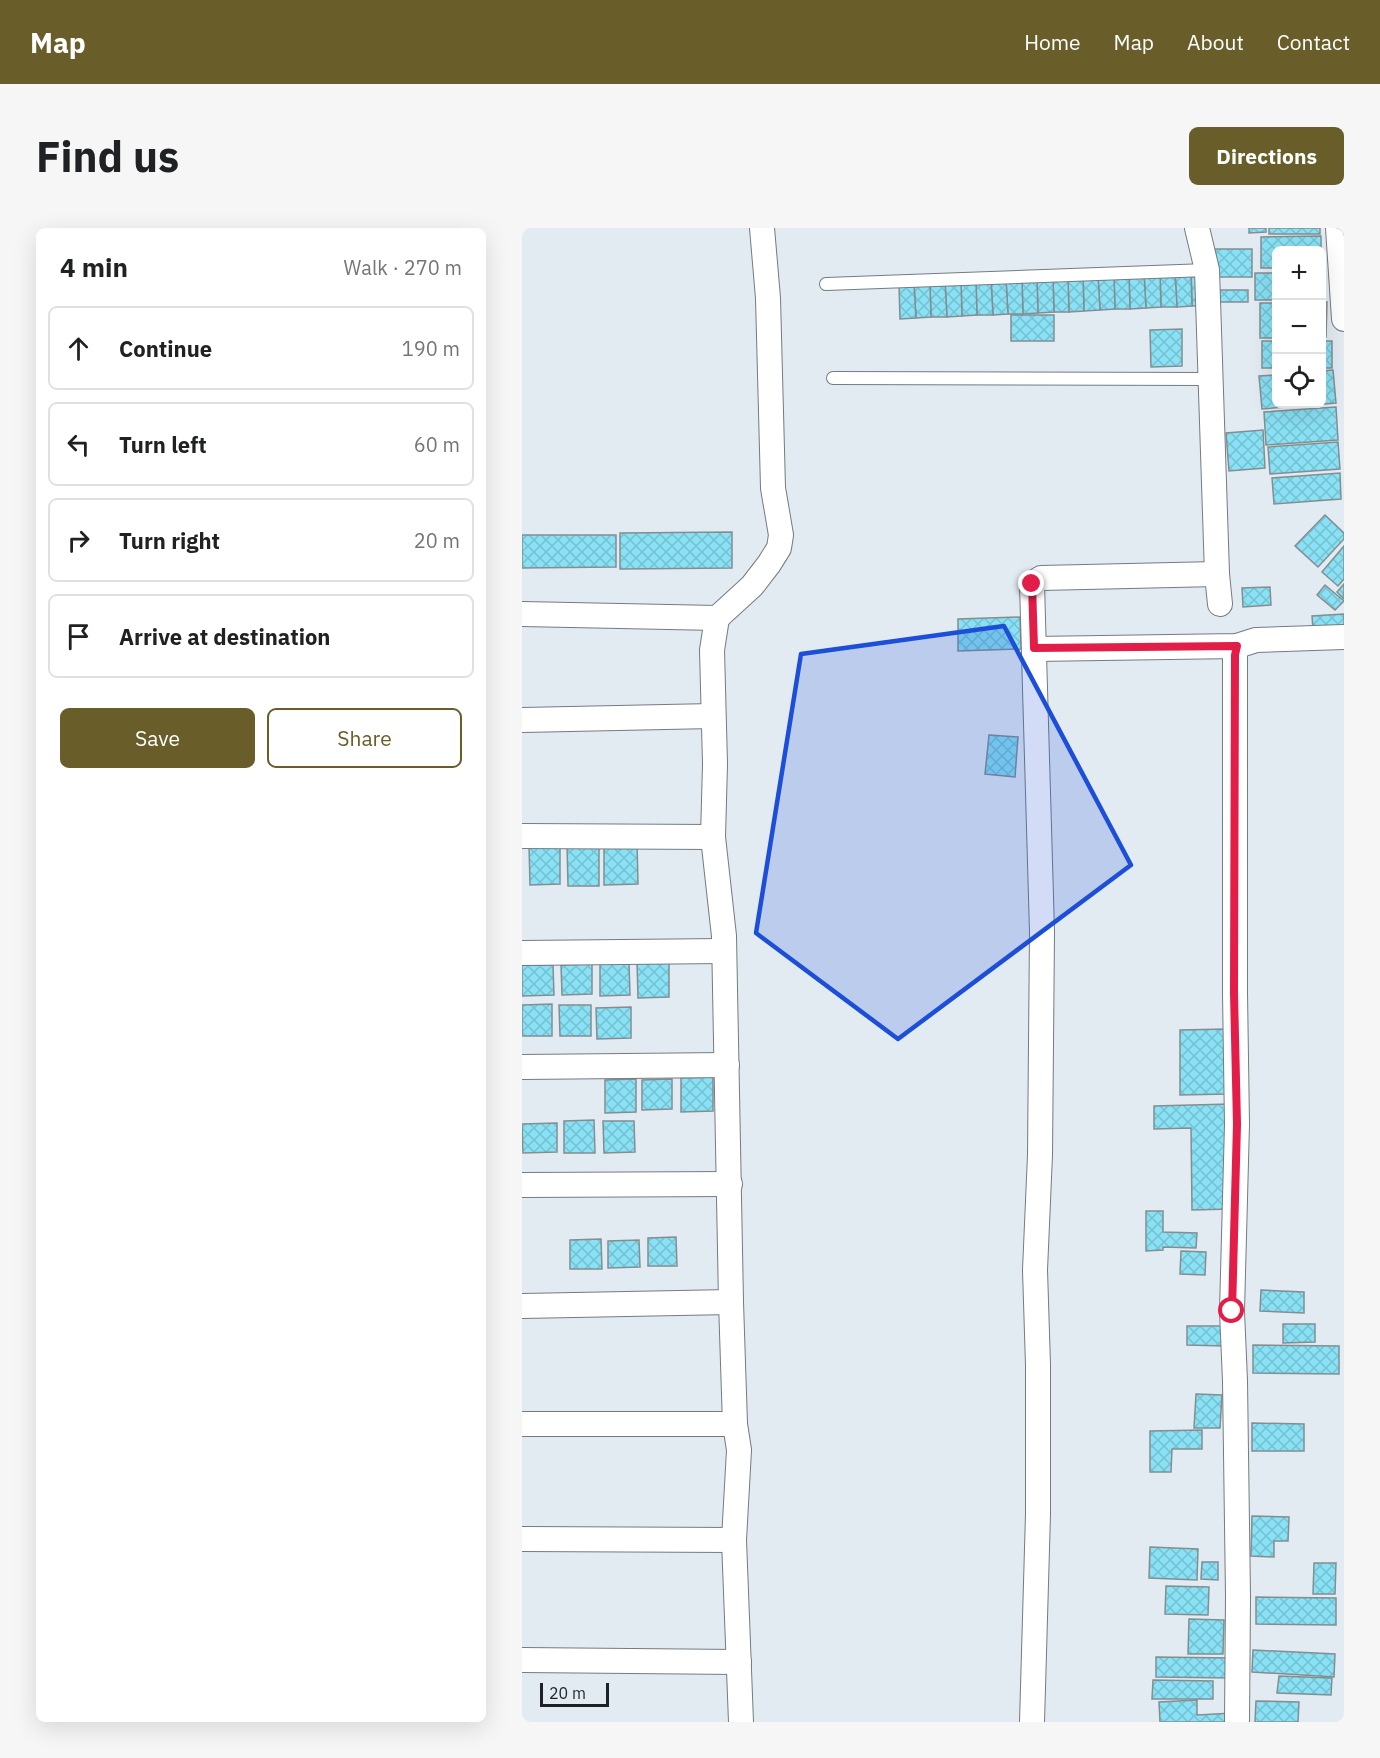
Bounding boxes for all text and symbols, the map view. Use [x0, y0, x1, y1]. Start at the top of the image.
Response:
text: Map [30, 24, 86, 61]
text: Home [1024, 28, 1081, 56]
text: Map [1114, 28, 1154, 56]
text: About [1187, 28, 1244, 56]
text: Contact [1277, 28, 1350, 56]
button: Directions [1189, 127, 1344, 185]
text: Find us [36, 129, 179, 184]
map controls [1272, 246, 1326, 408]
button: + [1272, 246, 1326, 300]
text: 4 min [60, 250, 128, 284]
text: Walk · 270 m [344, 254, 462, 281]
button: − [1272, 300, 1326, 354]
icon: ahead [62, 332, 95, 365]
text: Continue [119, 334, 212, 363]
text: 190 m [402, 335, 460, 362]
button: locate [1272, 354, 1326, 408]
icon: left [62, 428, 95, 461]
text: Turn left [119, 430, 207, 459]
text: 60 m [414, 431, 460, 458]
icon: right [62, 524, 95, 557]
text: Turn right [119, 526, 220, 555]
text: 20 m [414, 527, 460, 554]
route end [1018, 570, 1044, 596]
icon: arrive [62, 620, 95, 653]
text: Arrive at destination [119, 622, 330, 651]
button: Save [60, 708, 255, 768]
button: Share [267, 708, 462, 768]
route start [1218, 1297, 1244, 1323]
scale bar [540, 1680, 609, 1708]
text: 20 m [549, 1683, 586, 1703]

